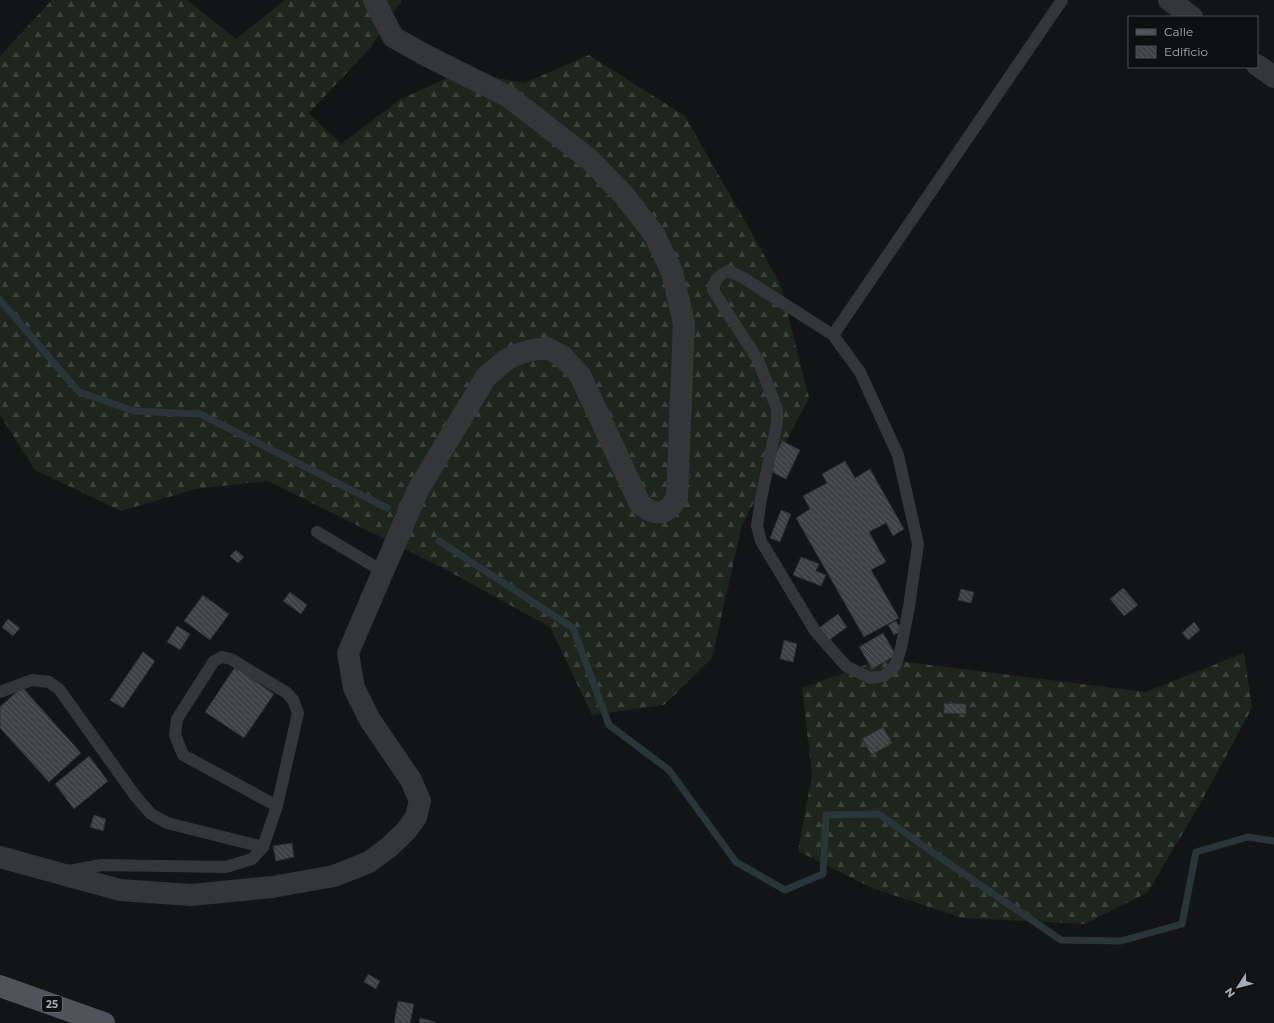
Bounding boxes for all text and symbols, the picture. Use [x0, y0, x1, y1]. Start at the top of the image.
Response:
legend [1128, 16, 1258, 68]
text: Calle [1164, 24, 1193, 39]
text: Edificio [1164, 44, 1208, 59]
north arrow [1218, 967, 1258, 1007]
text: N [1222, 985, 1238, 1001]
road number: 25 [42, 996, 62, 1012]

